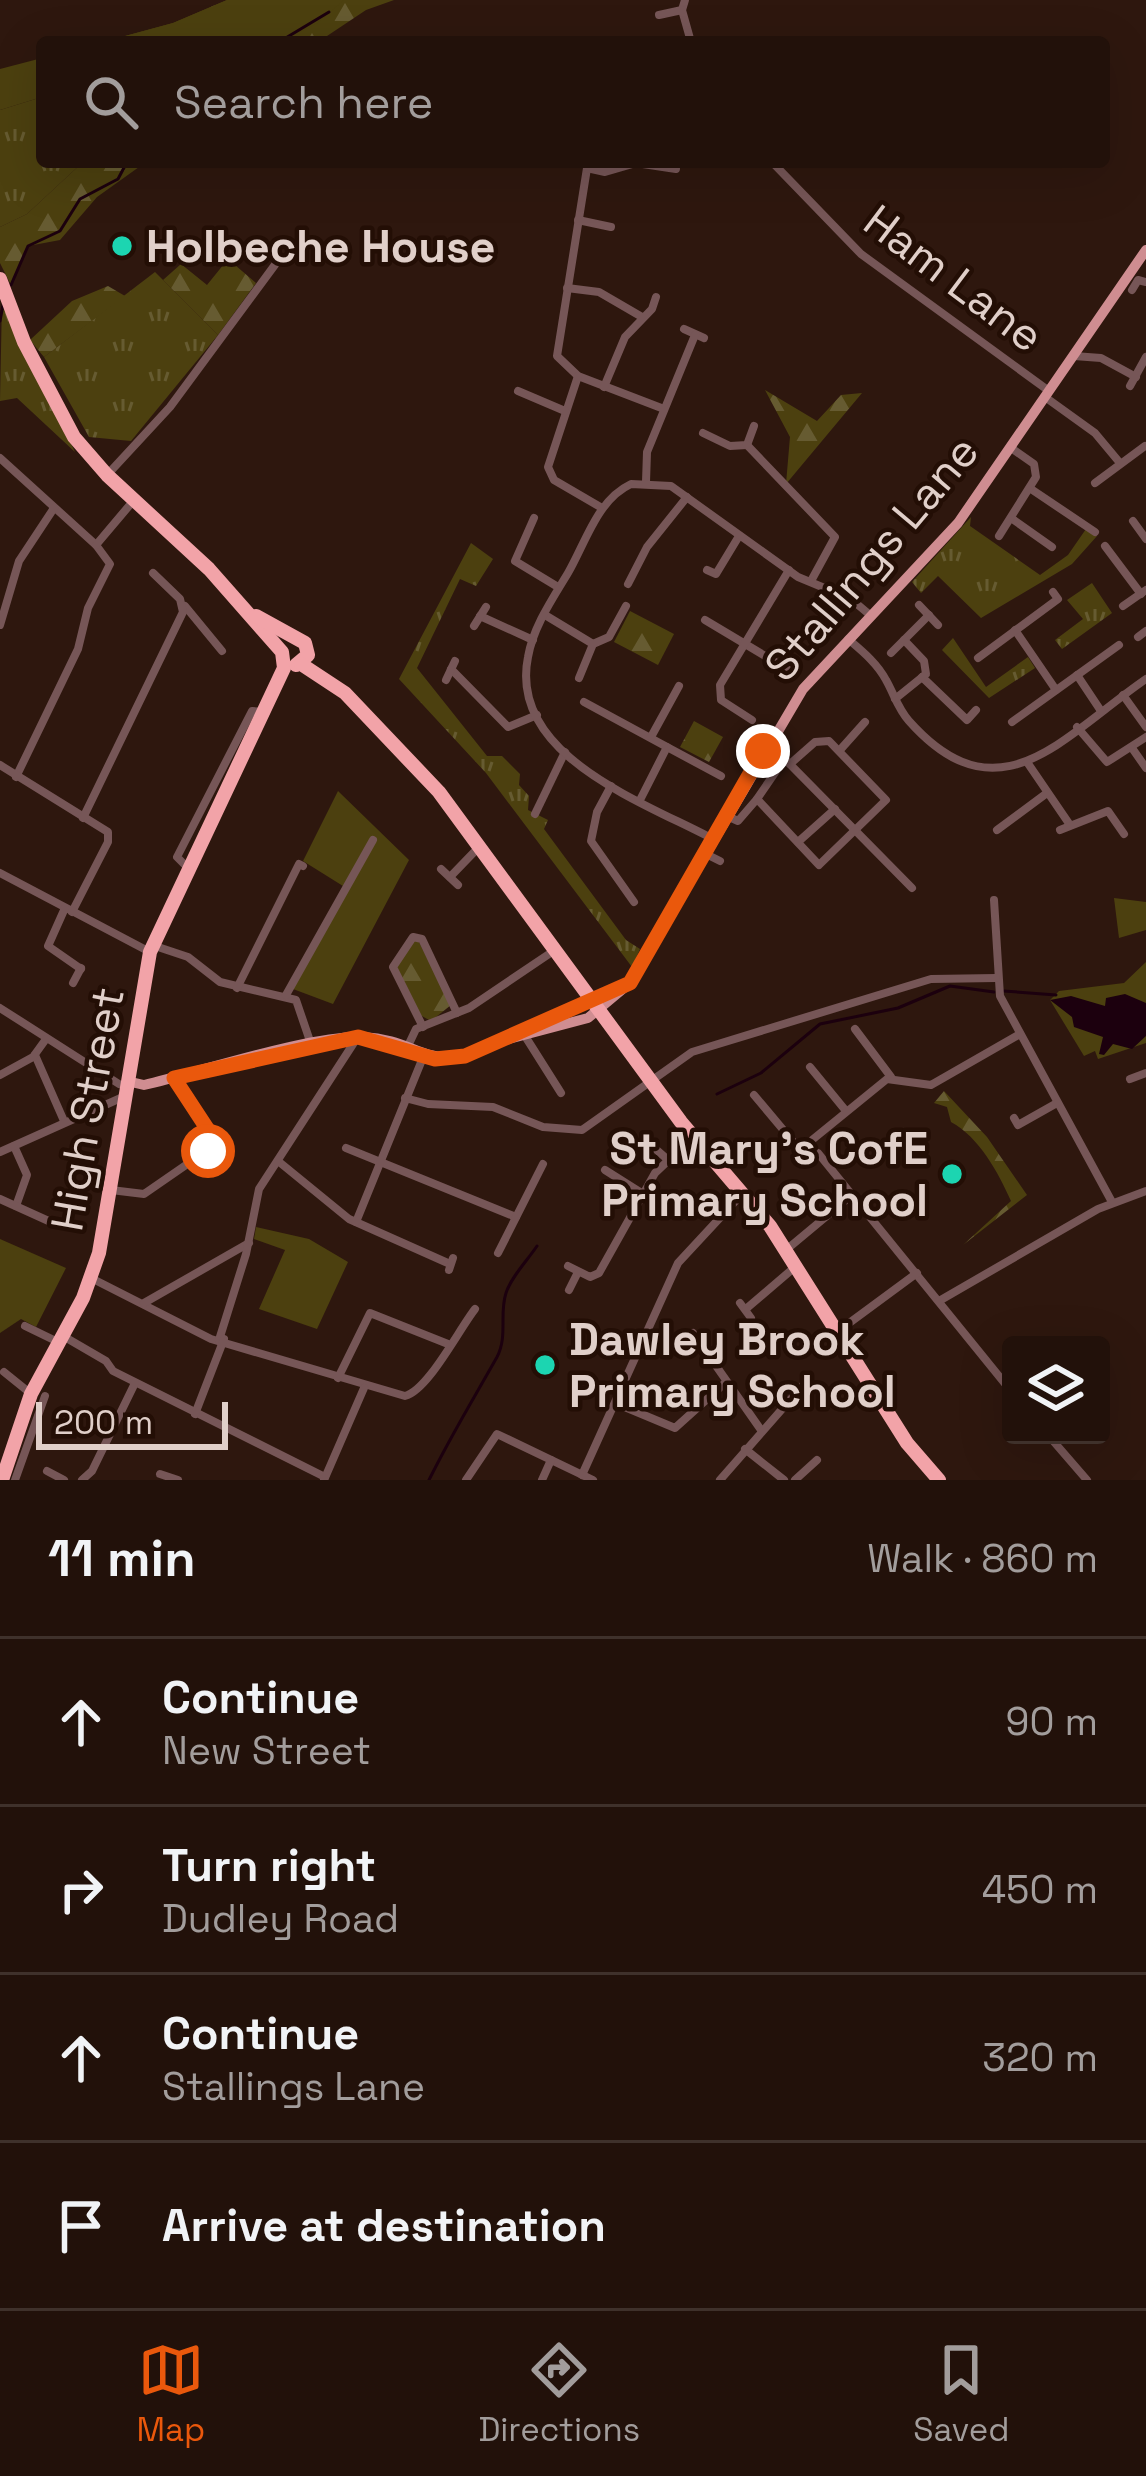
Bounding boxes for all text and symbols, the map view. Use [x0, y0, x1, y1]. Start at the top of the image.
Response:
search box [36, 36, 1110, 168]
icon: search [78, 69, 144, 135]
text: Search here [174, 74, 433, 131]
street label: Ham Lane [853, 192, 1055, 364]
place label: Holbeche House [146, 218, 496, 275]
marker: Holbeche House [109, 233, 135, 259]
street label: Stallings Lane [752, 424, 991, 693]
route end [736, 724, 790, 778]
street label: High Street [38, 983, 137, 1235]
place label: St Mary's CofE Primary School [601, 1120, 928, 1229]
route start [181, 1124, 235, 1178]
marker: St Mary's CofE Primary School [939, 1161, 965, 1187]
place label: Dawley Brook Primary School [569, 1311, 896, 1420]
map controls [1002, 1336, 1110, 1444]
button: layers [1002, 1336, 1110, 1444]
marker: Dawley Brook Primary School [532, 1352, 558, 1378]
scale bar [36, 1396, 228, 1449]
text: 200 m [54, 1402, 153, 1444]
text: 11 min [48, 1526, 196, 1591]
text: Walk · 860 m [867, 1534, 1098, 1583]
text: Continue [162, 1669, 359, 1726]
icon: ahead [48, 1689, 114, 1755]
text: 90 m [1006, 1697, 1098, 1746]
text: New Street [162, 1726, 371, 1775]
text: Turn right [162, 1837, 376, 1894]
icon: right [48, 1857, 114, 1923]
text: 450 m [982, 1865, 1098, 1914]
text: Dudley Road [162, 1894, 399, 1943]
text: Continue [162, 2005, 359, 2062]
icon: ahead [48, 2025, 114, 2091]
text: 320 m [982, 2033, 1098, 2082]
text: Stallings Lane [162, 2062, 425, 2111]
icon: arrive [48, 2193, 114, 2259]
text: Arrive at destination [162, 2197, 606, 2254]
tab: Map [137, 2337, 205, 2451]
tab: Directions [478, 2337, 640, 2451]
tab: Saved [913, 2337, 1009, 2451]

